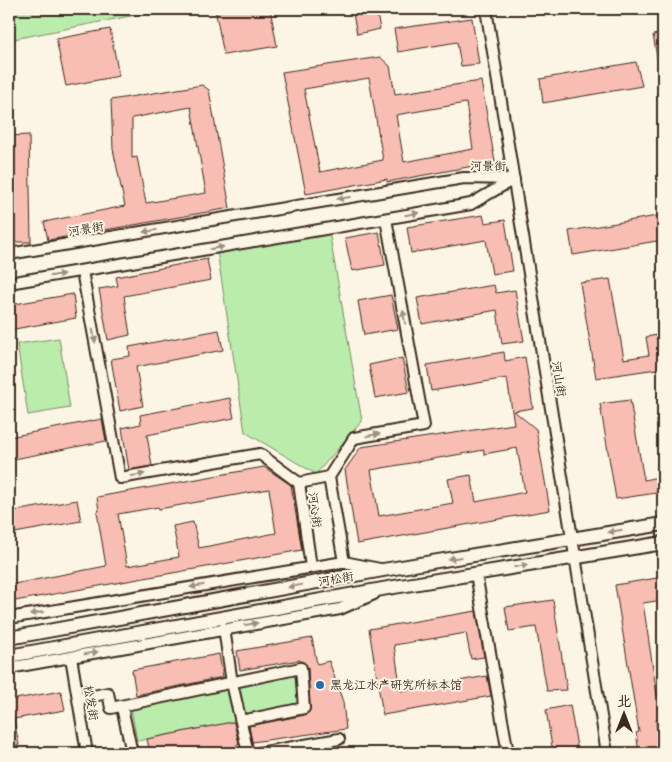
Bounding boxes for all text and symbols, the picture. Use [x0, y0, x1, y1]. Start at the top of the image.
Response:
street label: 河景街 [470, 158, 506, 173]
one-way arrow [336, 195, 352, 203]
one-way arrow [404, 210, 420, 218]
street label: 河景街 [67, 218, 105, 239]
one-way arrow [141, 227, 157, 235]
one-way arrow [209, 243, 225, 251]
one-way arrow [49, 271, 65, 279]
one-way arrow [400, 309, 408, 325]
one-way arrow [91, 328, 99, 344]
street label: 河山街 [549, 360, 570, 398]
one-way arrow [366, 430, 382, 438]
one-way arrow [130, 471, 146, 479]
street label: 河心街 [306, 491, 325, 529]
one-way arrow [607, 528, 623, 536]
one-way arrow [446, 555, 462, 563]
one-way arrow [513, 562, 529, 570]
street label: 河松街 [317, 568, 355, 589]
one-way arrow [189, 583, 205, 591]
one-way arrow [286, 583, 302, 591]
one-way arrow [29, 610, 45, 618]
one-way arrow [243, 619, 259, 627]
one-way arrow [84, 649, 100, 657]
place label: 黑龙江水产研究所标本馆 [330, 677, 462, 692]
marker: 黑龙江水产研究所标本馆 [314, 679, 326, 691]
street label: 松发街 [81, 684, 102, 722]
north arrow [600, 690, 650, 740]
text: 北 [617, 692, 631, 710]

